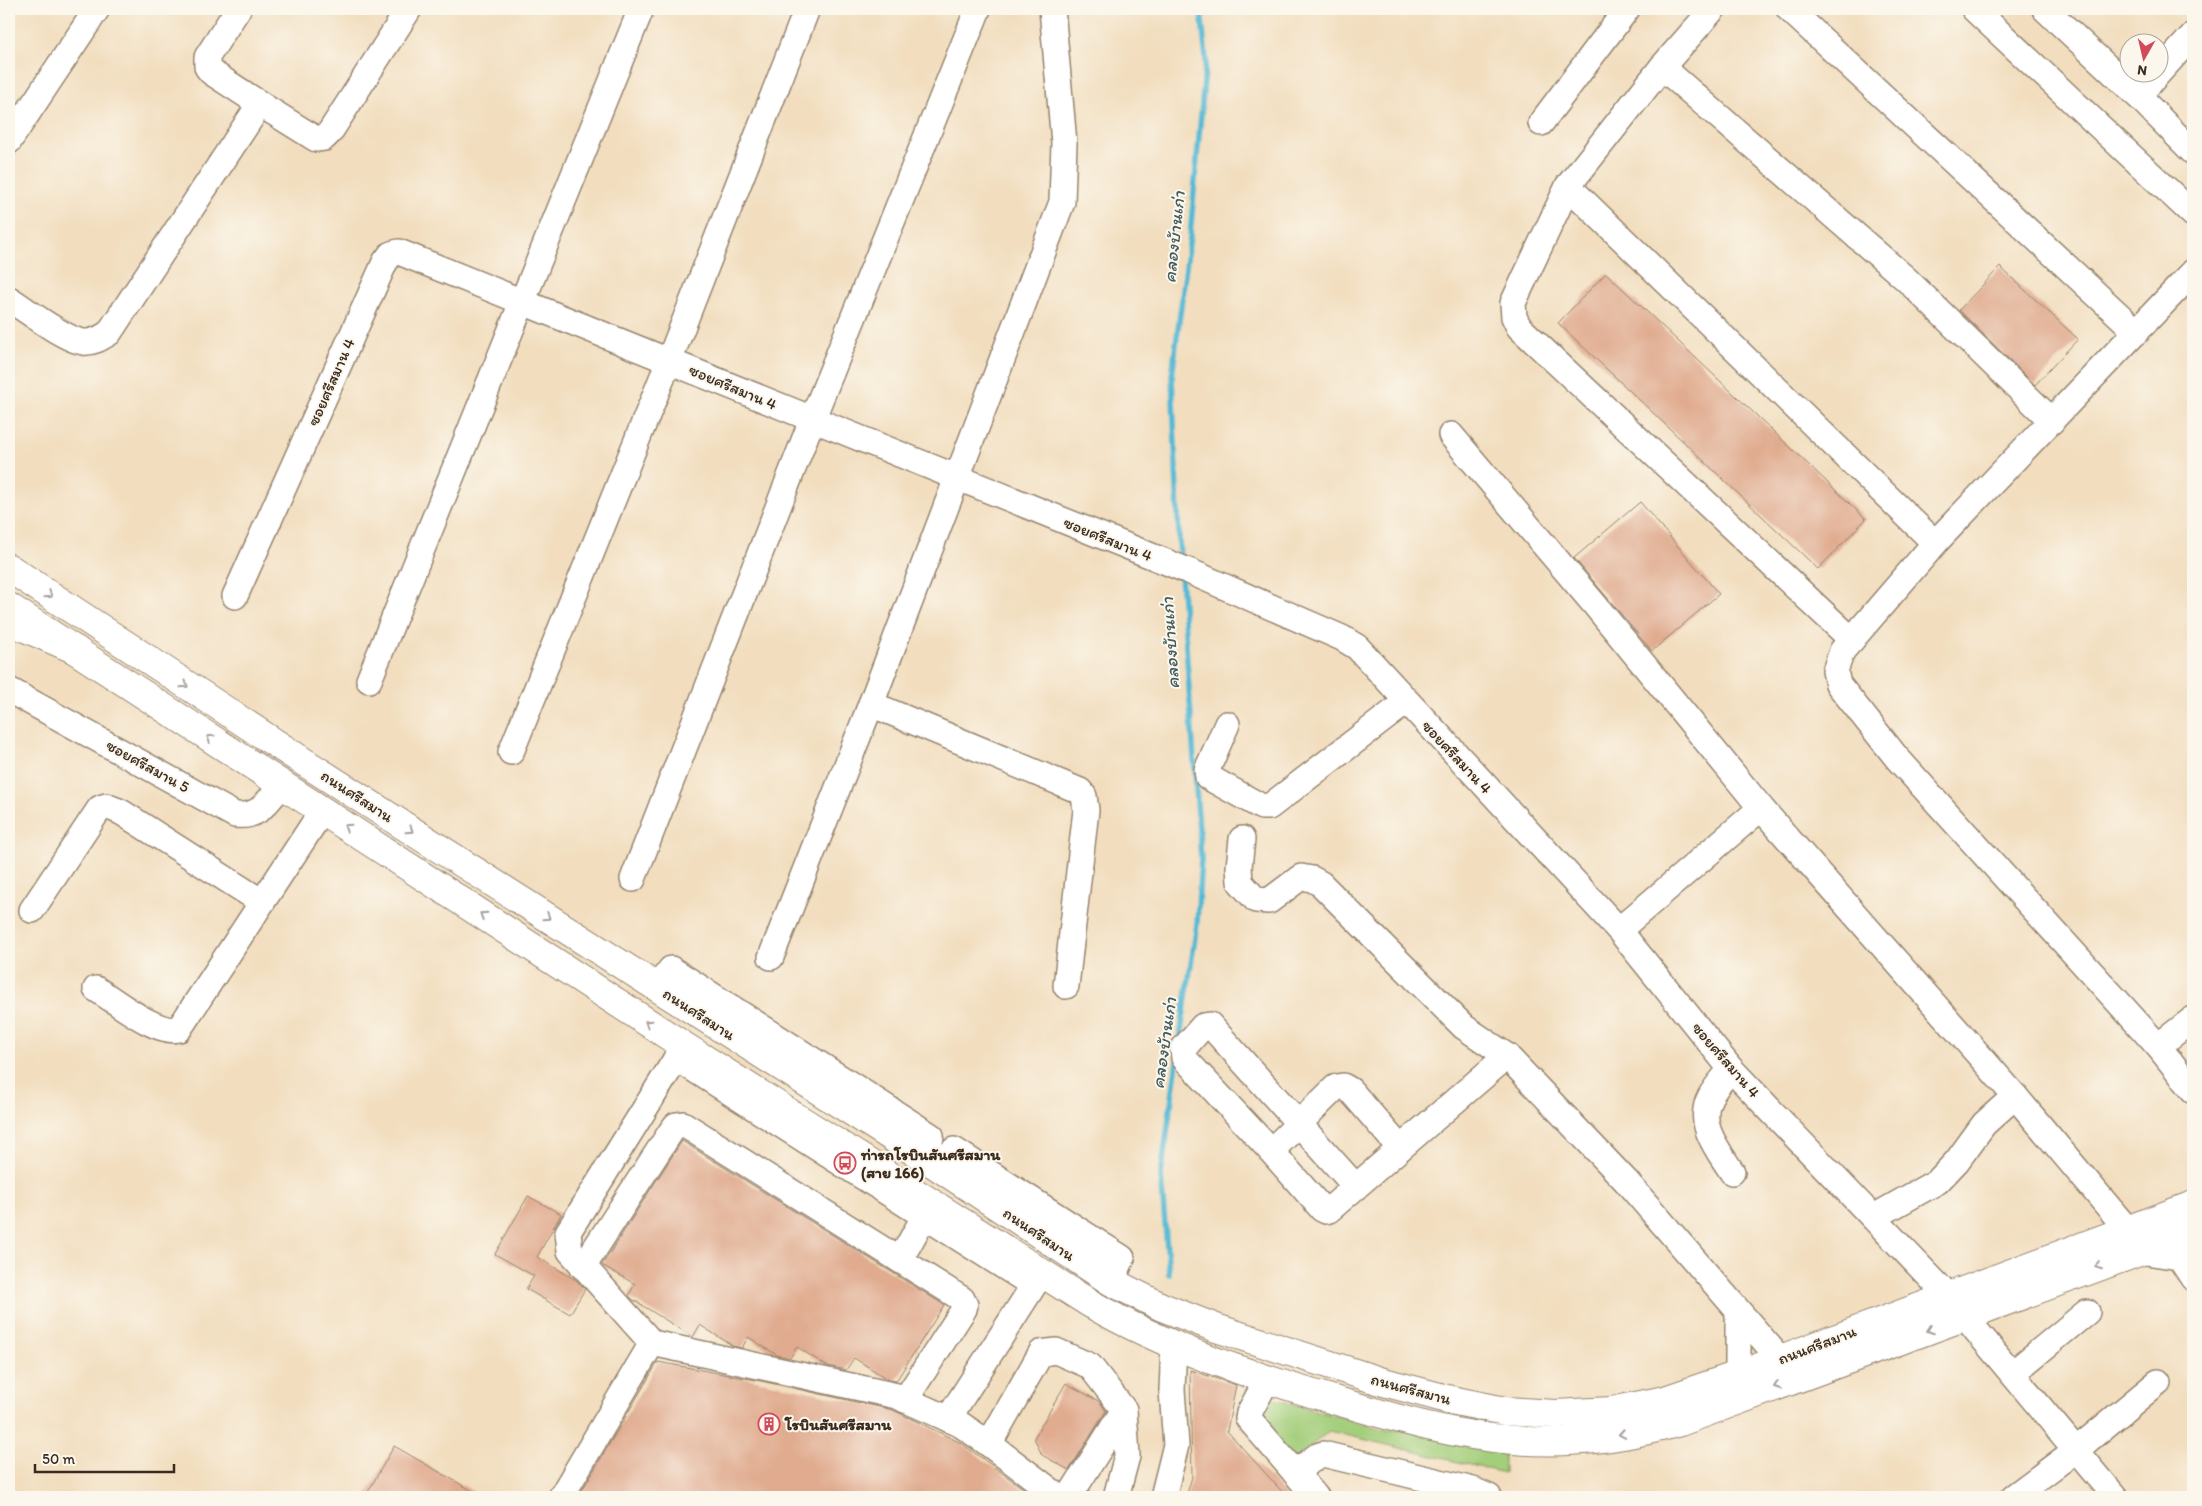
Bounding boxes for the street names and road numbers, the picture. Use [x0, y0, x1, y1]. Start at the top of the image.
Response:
street label: ซอยศรีสมาน 4 [303, 335, 359, 429]
street label: ซอยศรีสมาน 4 [686, 360, 780, 414]
street label: ซอยศรีสมาน 4 [1061, 513, 1155, 565]
street label: ซอยศรีสมาน 4 [1418, 716, 1496, 798]
street label: ซอยศรีสมาน 5 [103, 735, 193, 797]
street label: ถนนศรีสมาน [317, 766, 397, 826]
street label: ถนนศรีสมาน [659, 984, 739, 1044]
street label: ซอยศรีสมาน 4 [1688, 1018, 1764, 1102]
street label: ถนนศรีสมาน [1000, 1203, 1078, 1265]
street label: ถนนศรีสมาน [1775, 1321, 1859, 1369]
street label: ถนนศรีสมาน [1369, 1369, 1453, 1409]

